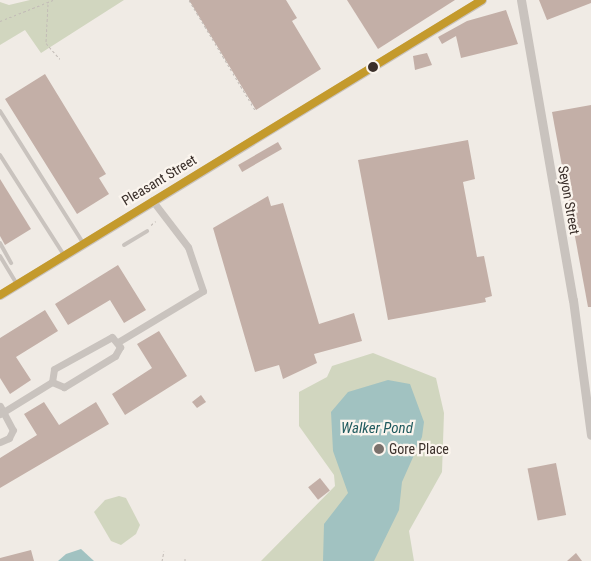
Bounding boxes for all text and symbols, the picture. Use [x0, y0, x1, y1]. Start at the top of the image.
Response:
unlabelled marker [368, 62, 378, 72]
street label: Pleasant Street [119, 151, 199, 209]
street label: Seyon Street [555, 164, 583, 236]
water label: Walker Pond [341, 420, 413, 438]
place label: Gore Place [389, 441, 449, 457]
marker: Gore Place [373, 443, 385, 455]

